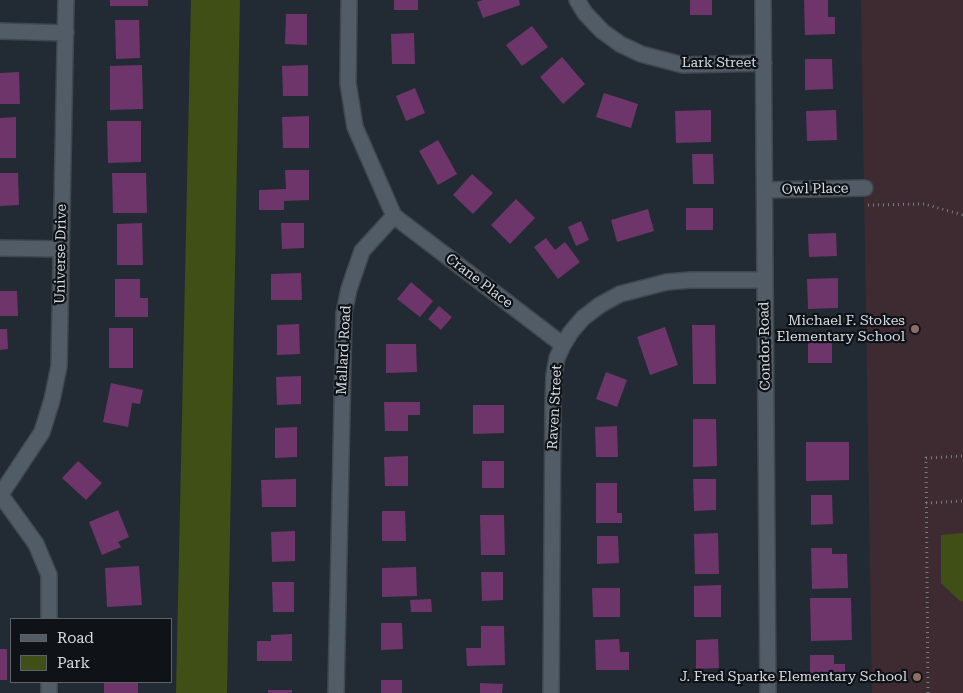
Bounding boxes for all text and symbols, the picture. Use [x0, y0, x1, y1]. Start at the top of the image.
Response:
street label: Lark Street [682, 55, 756, 71]
street label: Owl Place [781, 180, 849, 198]
street label: Universe Drive [52, 204, 70, 304]
street label: Crane Place [442, 250, 516, 312]
street label: Condor Road [756, 301, 774, 391]
street label: Mallard Road [333, 305, 355, 395]
place label: Michael F. Stokes Elementary School [777, 313, 905, 346]
marker: Michael F. Stokes Elementary School [909, 323, 921, 335]
street label: Raven Street [544, 364, 566, 450]
legend [10, 618, 172, 683]
text: Road [57, 629, 94, 647]
text: Park [57, 654, 90, 672]
place label: J. Fred Sparke Elementary School [680, 669, 907, 685]
marker: J. Fred Sparke Elementary School [911, 671, 923, 683]

